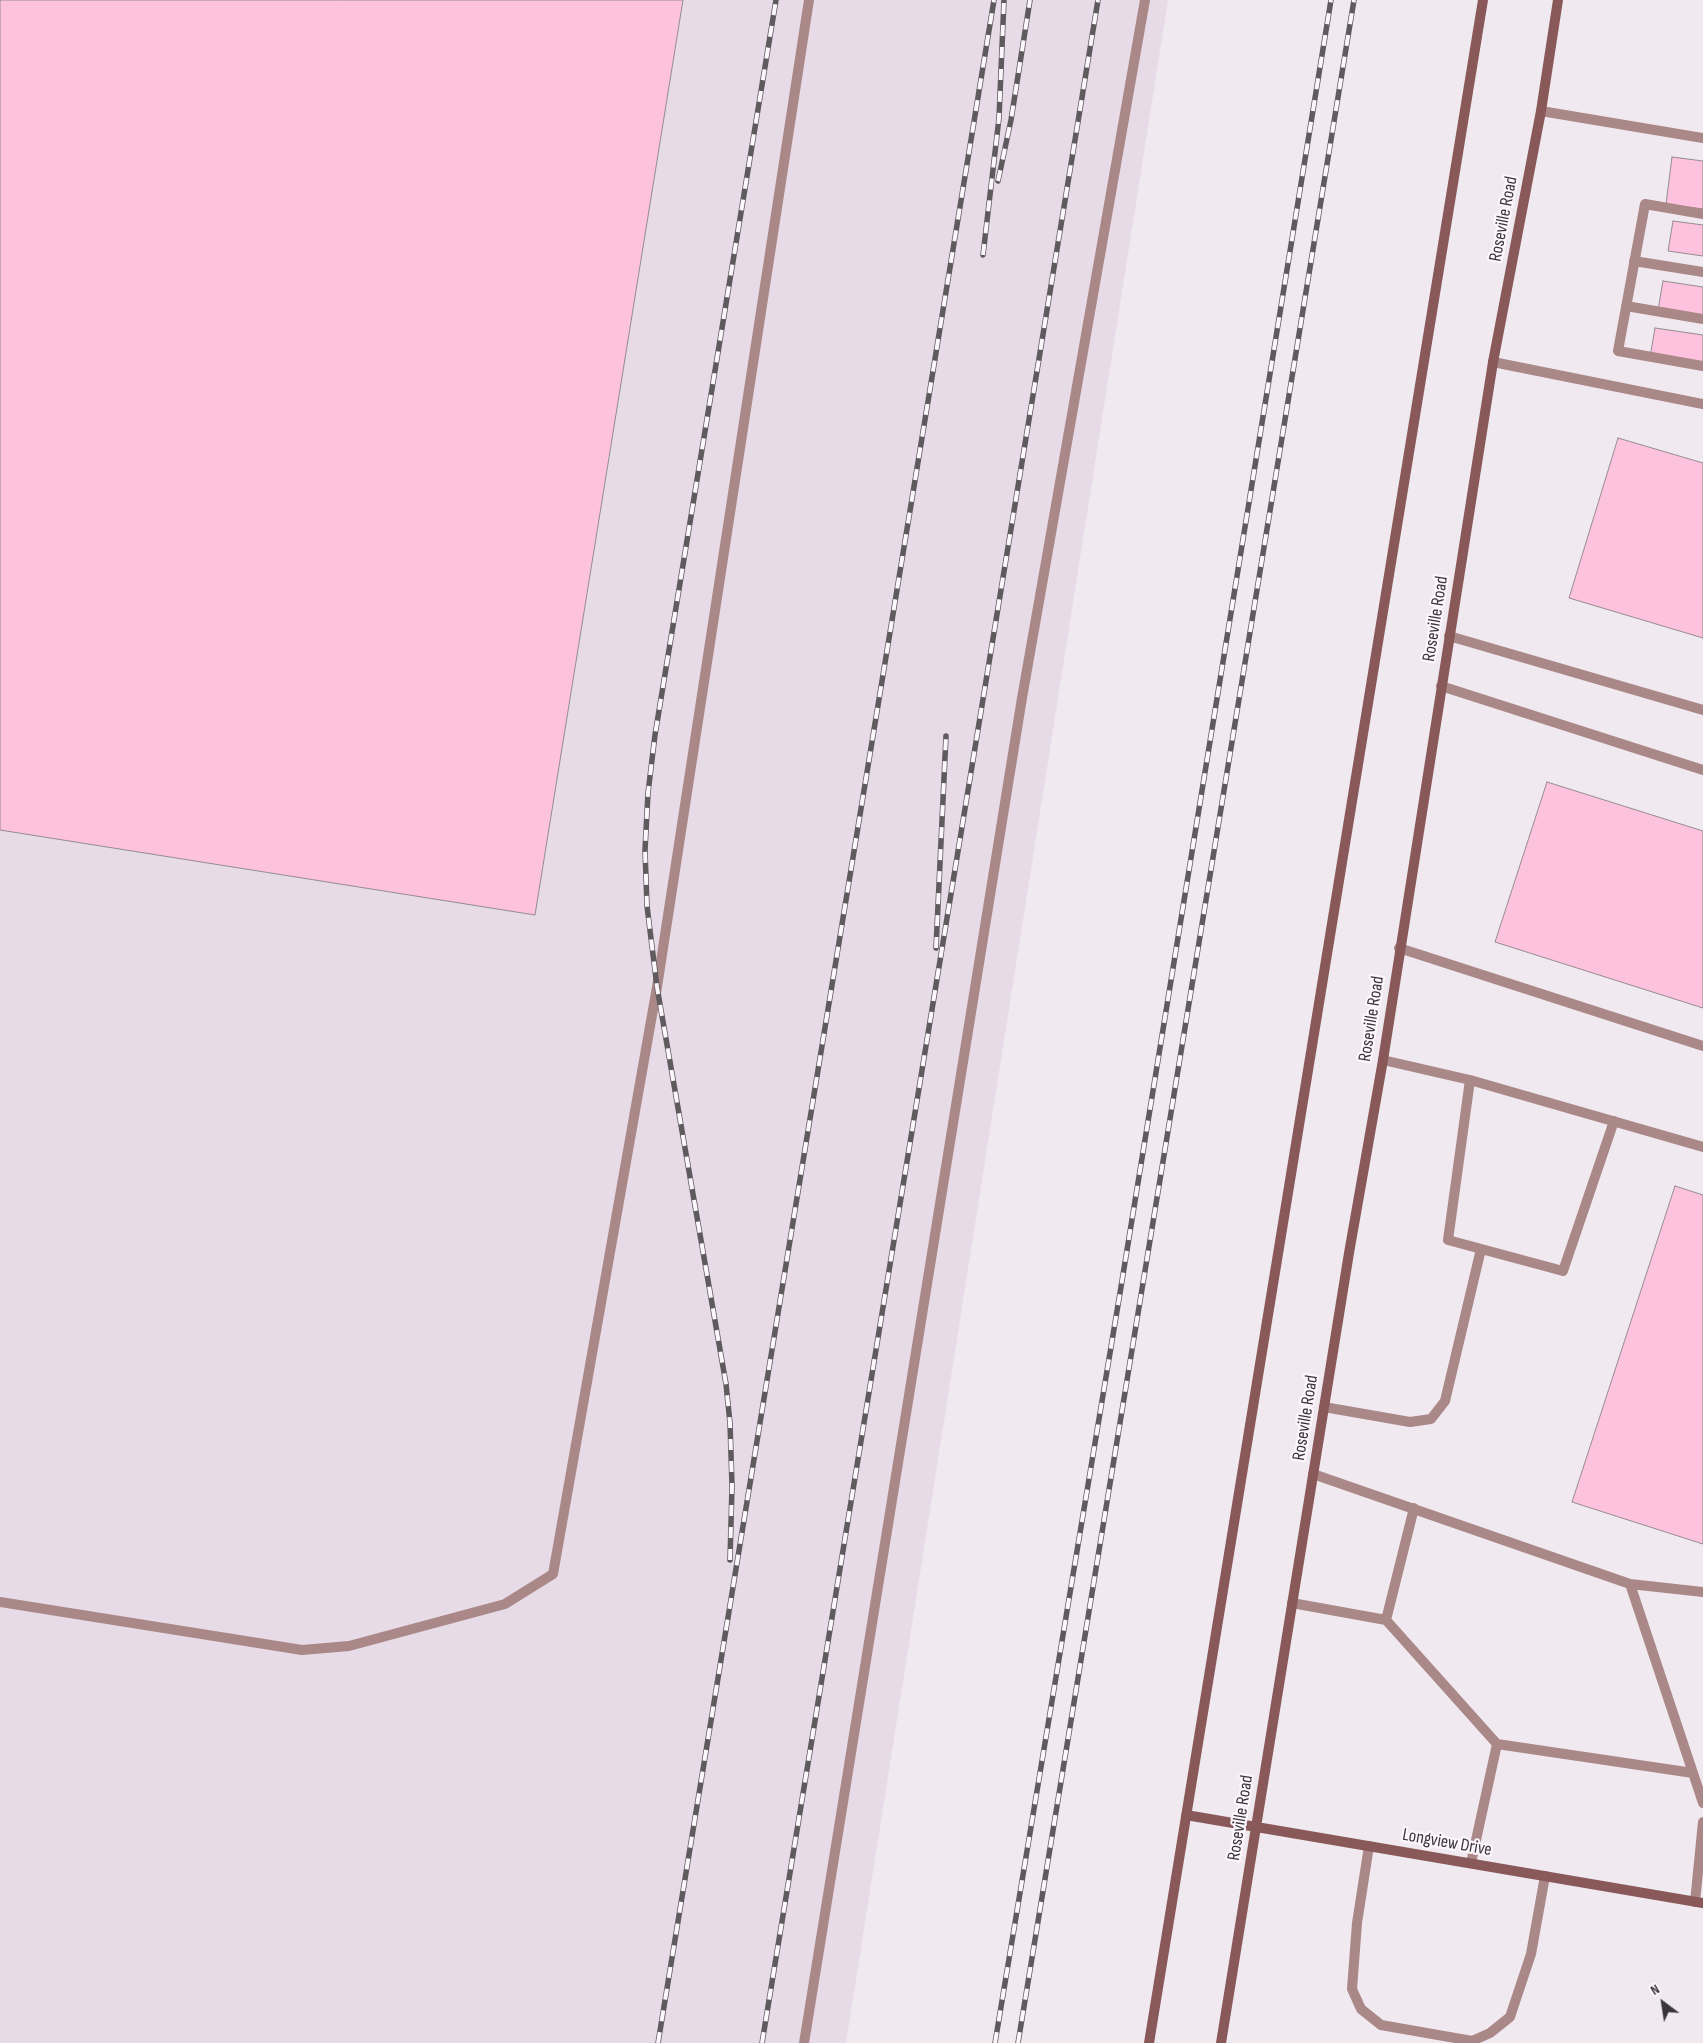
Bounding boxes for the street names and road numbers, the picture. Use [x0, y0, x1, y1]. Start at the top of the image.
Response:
street label: Roseville Road [1485, 175, 1523, 263]
street label: Roseville Road [1419, 575, 1453, 663]
street label: Roseville Road [1355, 975, 1389, 1063]
street label: Roseville Road [1289, 1374, 1323, 1462]
street label: Roseville Road [1224, 1774, 1258, 1862]
street label: Longview Drive [1401, 1825, 1493, 1861]

